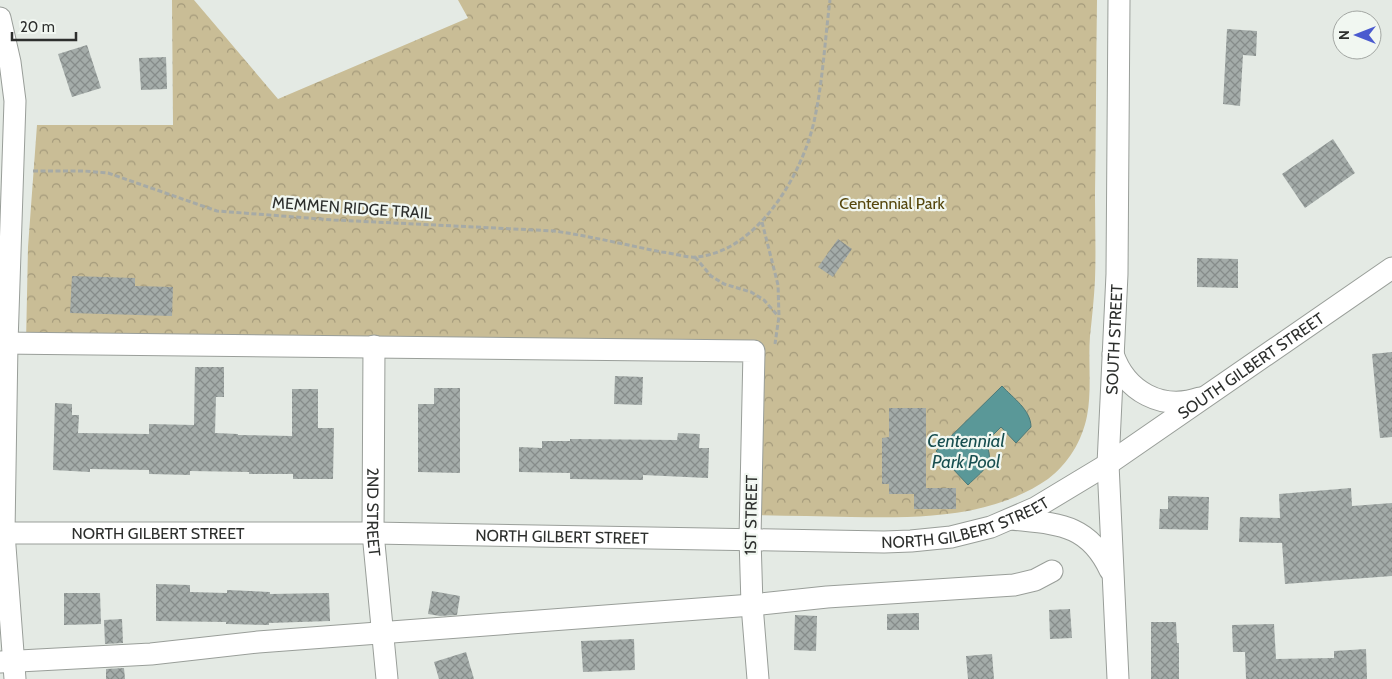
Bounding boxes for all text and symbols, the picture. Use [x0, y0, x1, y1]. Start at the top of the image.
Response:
scale bar [12, 10, 76, 42]
north arrow [1332, 10, 1382, 60]
text: 20 m [20, 18, 55, 36]
text: N [1335, 30, 1353, 40]
street label: MEMMEN RIDGE TRAIL [271, 193, 433, 223]
park label: Centennial Park [839, 194, 945, 213]
street label: SOUTH STREET [1102, 283, 1126, 395]
street label: SOUTH GILBERT STREET [1174, 308, 1328, 423]
water label: Centennial Park Pool [927, 430, 1005, 473]
street label: 2ND STREET [363, 468, 385, 558]
street label: 1ST STREET [741, 474, 761, 555]
street label: NORTH GILBERT STREET [881, 492, 1052, 552]
street label: NORTH GILBERT STREET [71, 524, 245, 543]
street label: NORTH GILBERT STREET [475, 525, 649, 547]

